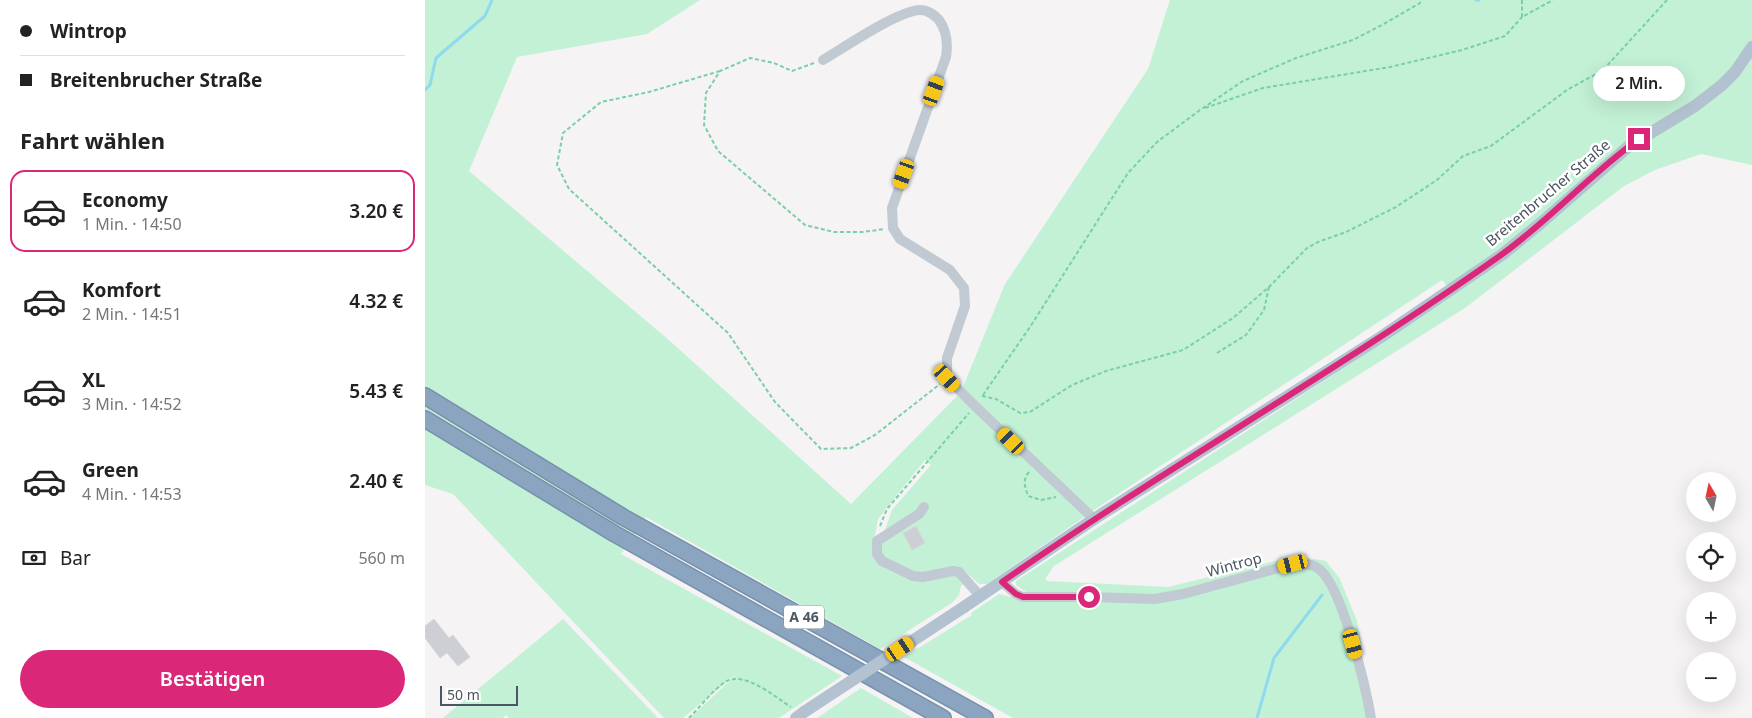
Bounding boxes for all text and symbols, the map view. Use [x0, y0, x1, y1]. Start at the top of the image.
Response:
text: Wintrop [50, 18, 127, 44]
callout: 2 Min. [1593, 66, 1685, 102]
text: Breitenbrucher Straße [50, 67, 262, 93]
text: 2 Min. [1615, 72, 1663, 94]
car [921, 74, 946, 108]
text: Fahrt wählen [20, 125, 165, 155]
route end [1628, 128, 1650, 150]
street label: Breitenbrucher Straße [1481, 134, 1614, 250]
car [891, 157, 916, 191]
text: Economy [82, 187, 168, 213]
icon: car [22, 189, 67, 234]
text: 3.20 € [349, 198, 403, 224]
text: 1 Min. · 14:50 [82, 213, 182, 235]
text: Komfort [82, 277, 161, 303]
icon: car [22, 279, 67, 324]
text: 4.32 € [349, 288, 403, 314]
text: 2 Min. · 14:51 [82, 303, 182, 325]
car [931, 362, 962, 394]
text: XL [82, 367, 105, 393]
icon: car [22, 369, 67, 414]
text: 5.43 € [349, 378, 403, 404]
text: 3 Min. · 14:52 [82, 393, 182, 415]
car [994, 425, 1027, 457]
text: Green [82, 457, 139, 483]
icon: car [22, 459, 67, 504]
text: 2.40 € [349, 468, 403, 494]
north arrow [1686, 472, 1736, 522]
map controls [1686, 472, 1736, 702]
text: 4 Min. · 14:53 [82, 483, 182, 505]
button: locate [1686, 532, 1736, 582]
icon: cash [20, 544, 48, 572]
text: Bar [60, 545, 91, 571]
text: 560 m [358, 547, 405, 569]
street label: Wintrop [1204, 547, 1264, 581]
car [1276, 553, 1309, 575]
route start [1078, 586, 1100, 608]
button: + [1686, 592, 1736, 642]
road number: A 46 [784, 606, 824, 628]
car [1341, 628, 1364, 660]
car [883, 634, 916, 664]
button: Bestätigen [20, 650, 405, 708]
button: − [1686, 652, 1736, 702]
scale bar [440, 683, 517, 706]
text: 50 m [447, 685, 480, 704]

